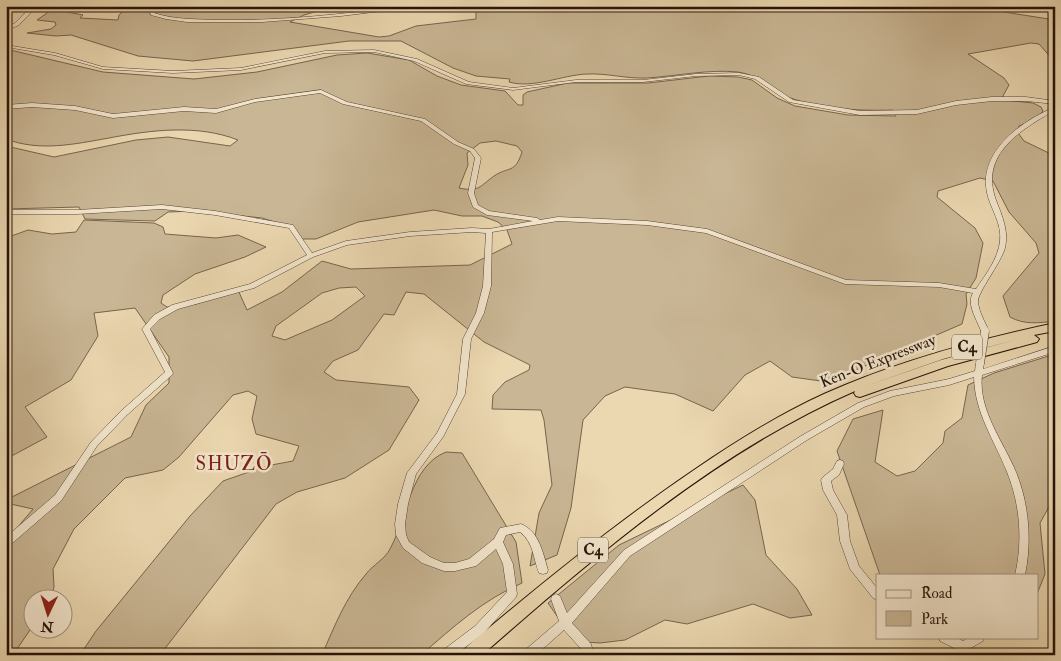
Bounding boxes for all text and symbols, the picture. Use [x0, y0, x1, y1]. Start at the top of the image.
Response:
street label: Ken-O Expressway [817, 329, 940, 393]
road number: C4 [952, 334, 982, 360]
district label: SHUZŌ [196, 452, 272, 476]
road number: C4 [578, 538, 608, 562]
legend [876, 574, 1038, 638]
text: Road [921, 584, 953, 603]
north arrow [22, 588, 72, 638]
text: Park [921, 610, 948, 629]
text: N [40, 618, 55, 635]

